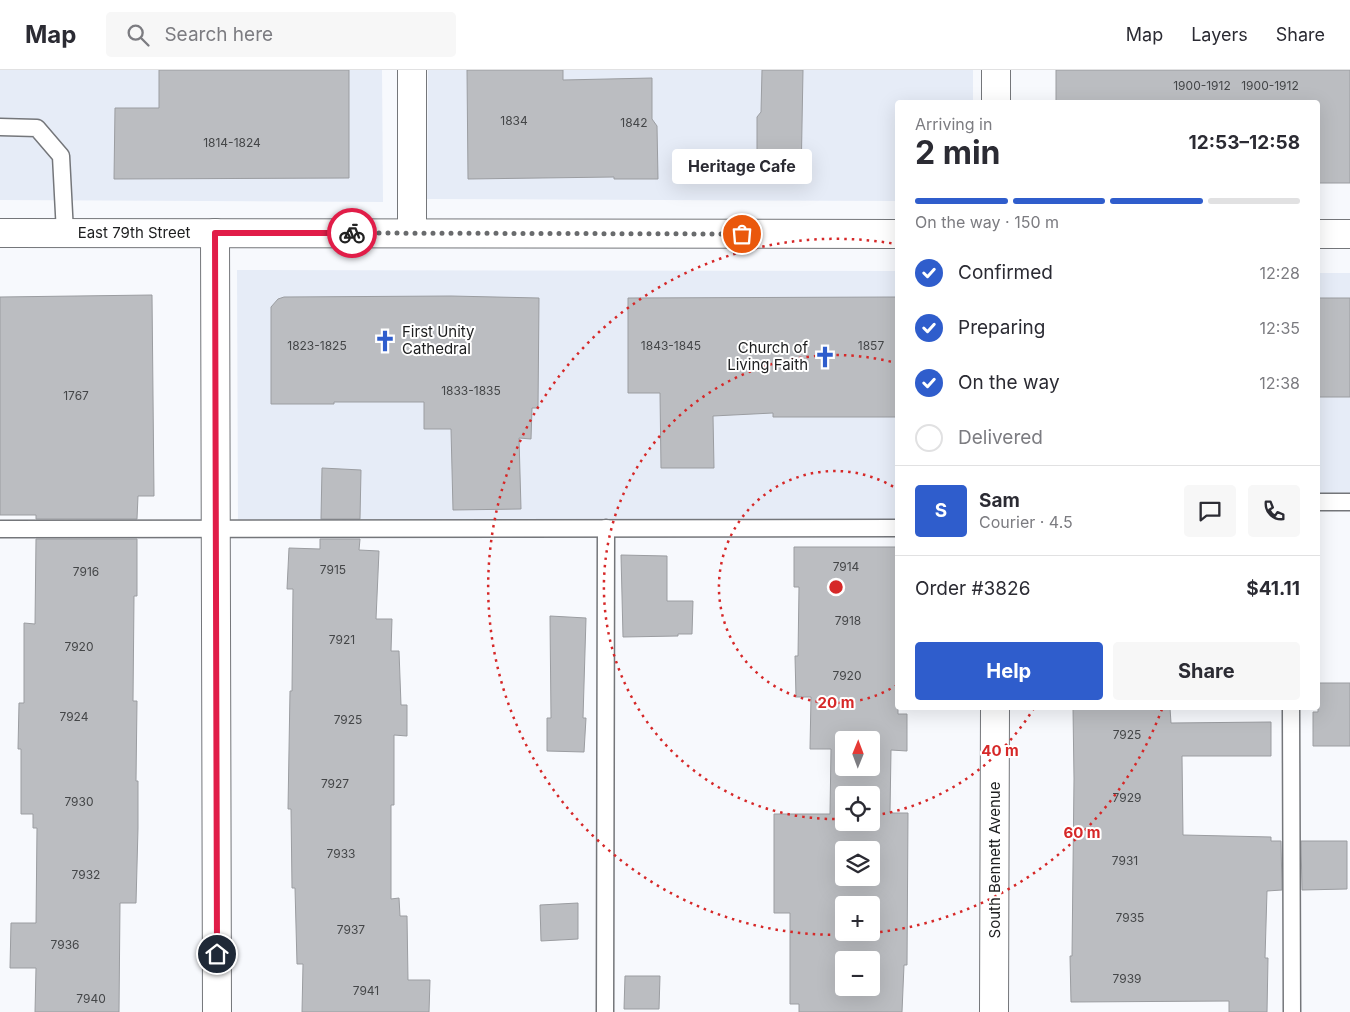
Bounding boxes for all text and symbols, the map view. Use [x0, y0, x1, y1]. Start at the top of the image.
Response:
search box [106, 12, 456, 57]
text: Map [25, 20, 76, 49]
icon: search [124, 21, 152, 49]
text: Search here [164, 23, 273, 46]
text: Map [1126, 24, 1163, 45]
text: Layers [1191, 24, 1248, 45]
text: Share [1276, 24, 1325, 45]
house number: 1900-1912 [1173, 78, 1231, 93]
house number: 1900-1912 [1241, 78, 1299, 93]
house number: 1834 [500, 113, 528, 128]
text: Arriving in [915, 114, 992, 134]
house number: 1842 [620, 115, 648, 130]
text: 12:53–12:58 [1189, 131, 1300, 154]
text: 2 min [915, 133, 1001, 172]
house number: 1814-1824 [203, 135, 261, 150]
callout: Heritage Cafe [672, 149, 812, 184]
text: Heritage Cafe [688, 156, 796, 176]
courier [327, 208, 377, 258]
text: On the way · 150 m [915, 212, 1059, 232]
pin [721, 213, 763, 255]
icon: bike [338, 219, 366, 247]
icon: bag [728, 220, 756, 248]
street label: East 79th Street [78, 223, 190, 242]
icon: check [915, 259, 943, 287]
text: Confirmed [958, 261, 1053, 284]
text: 12:28 [1259, 263, 1300, 283]
icon: check [915, 314, 943, 342]
text: Preparing [958, 316, 1045, 339]
text: 12:35 [1260, 318, 1300, 338]
place label: First Unity Cathedral [402, 322, 475, 358]
church icon: First Unity Cathedral [372, 328, 398, 354]
house number: 1823-1825 [287, 338, 347, 353]
house number: 1843-1845 [641, 338, 701, 353]
place label: Church of Living Faith [727, 338, 808, 374]
house number: 1857 [858, 338, 884, 353]
church icon: Church of Living Faith [812, 344, 838, 370]
icon: check [915, 369, 943, 397]
text: On the way [958, 371, 1060, 394]
text: 12:38 [1259, 373, 1300, 393]
house number: 1833-1835 [441, 383, 501, 398]
house number: 1767 [63, 388, 89, 403]
text: Delivered [958, 426, 1043, 449]
button: chat [1184, 485, 1236, 537]
button: phone [1248, 485, 1300, 537]
text: Sam [979, 489, 1020, 512]
text: S [935, 499, 947, 522]
text: Courier · 4.5 [979, 512, 1073, 532]
house number: 7914 [833, 559, 860, 574]
house number: 7915 [320, 562, 346, 577]
house number: 7916 [73, 564, 99, 579]
text: Order #3826 [915, 577, 1030, 600]
text: $41.11 [1246, 577, 1300, 600]
centre of rings [827, 578, 845, 596]
house number: 7918 [835, 613, 861, 628]
house number: 7921 [329, 632, 355, 647]
house number: 7920 [64, 639, 94, 654]
button: Help [915, 642, 1103, 700]
button: Share [1113, 642, 1300, 700]
house number: 7920 [832, 668, 862, 683]
text: 20 m [818, 693, 854, 712]
house number: 7924 [60, 709, 89, 724]
house number: 7925 [334, 712, 362, 727]
house number: 7925 [1113, 727, 1141, 742]
north arrow [835, 731, 880, 776]
map controls [835, 731, 880, 996]
text: 40 m [981, 741, 1019, 760]
house number: 7927 [321, 776, 349, 791]
street label: South Bennett Avenue [985, 782, 1004, 938]
button: locate [835, 786, 880, 831]
house number: 7929 [1113, 790, 1141, 805]
house number: 7930 [64, 794, 94, 809]
text: 60 m [1063, 823, 1101, 842]
button: layers [835, 841, 880, 886]
house number: 7933 [327, 846, 355, 861]
house number: 7931 [1112, 853, 1138, 868]
house number: 7932 [72, 867, 100, 882]
button: + [835, 896, 880, 941]
house number: 7935 [1116, 910, 1144, 925]
house number: 7937 [337, 922, 365, 937]
pin [196, 933, 238, 975]
house number: 7936 [51, 937, 79, 952]
icon: home [203, 940, 231, 968]
button: − [835, 951, 880, 996]
house number: 7939 [1113, 971, 1141, 986]
house number: 7941 [353, 983, 379, 998]
house number: 7940 [76, 991, 106, 1006]

